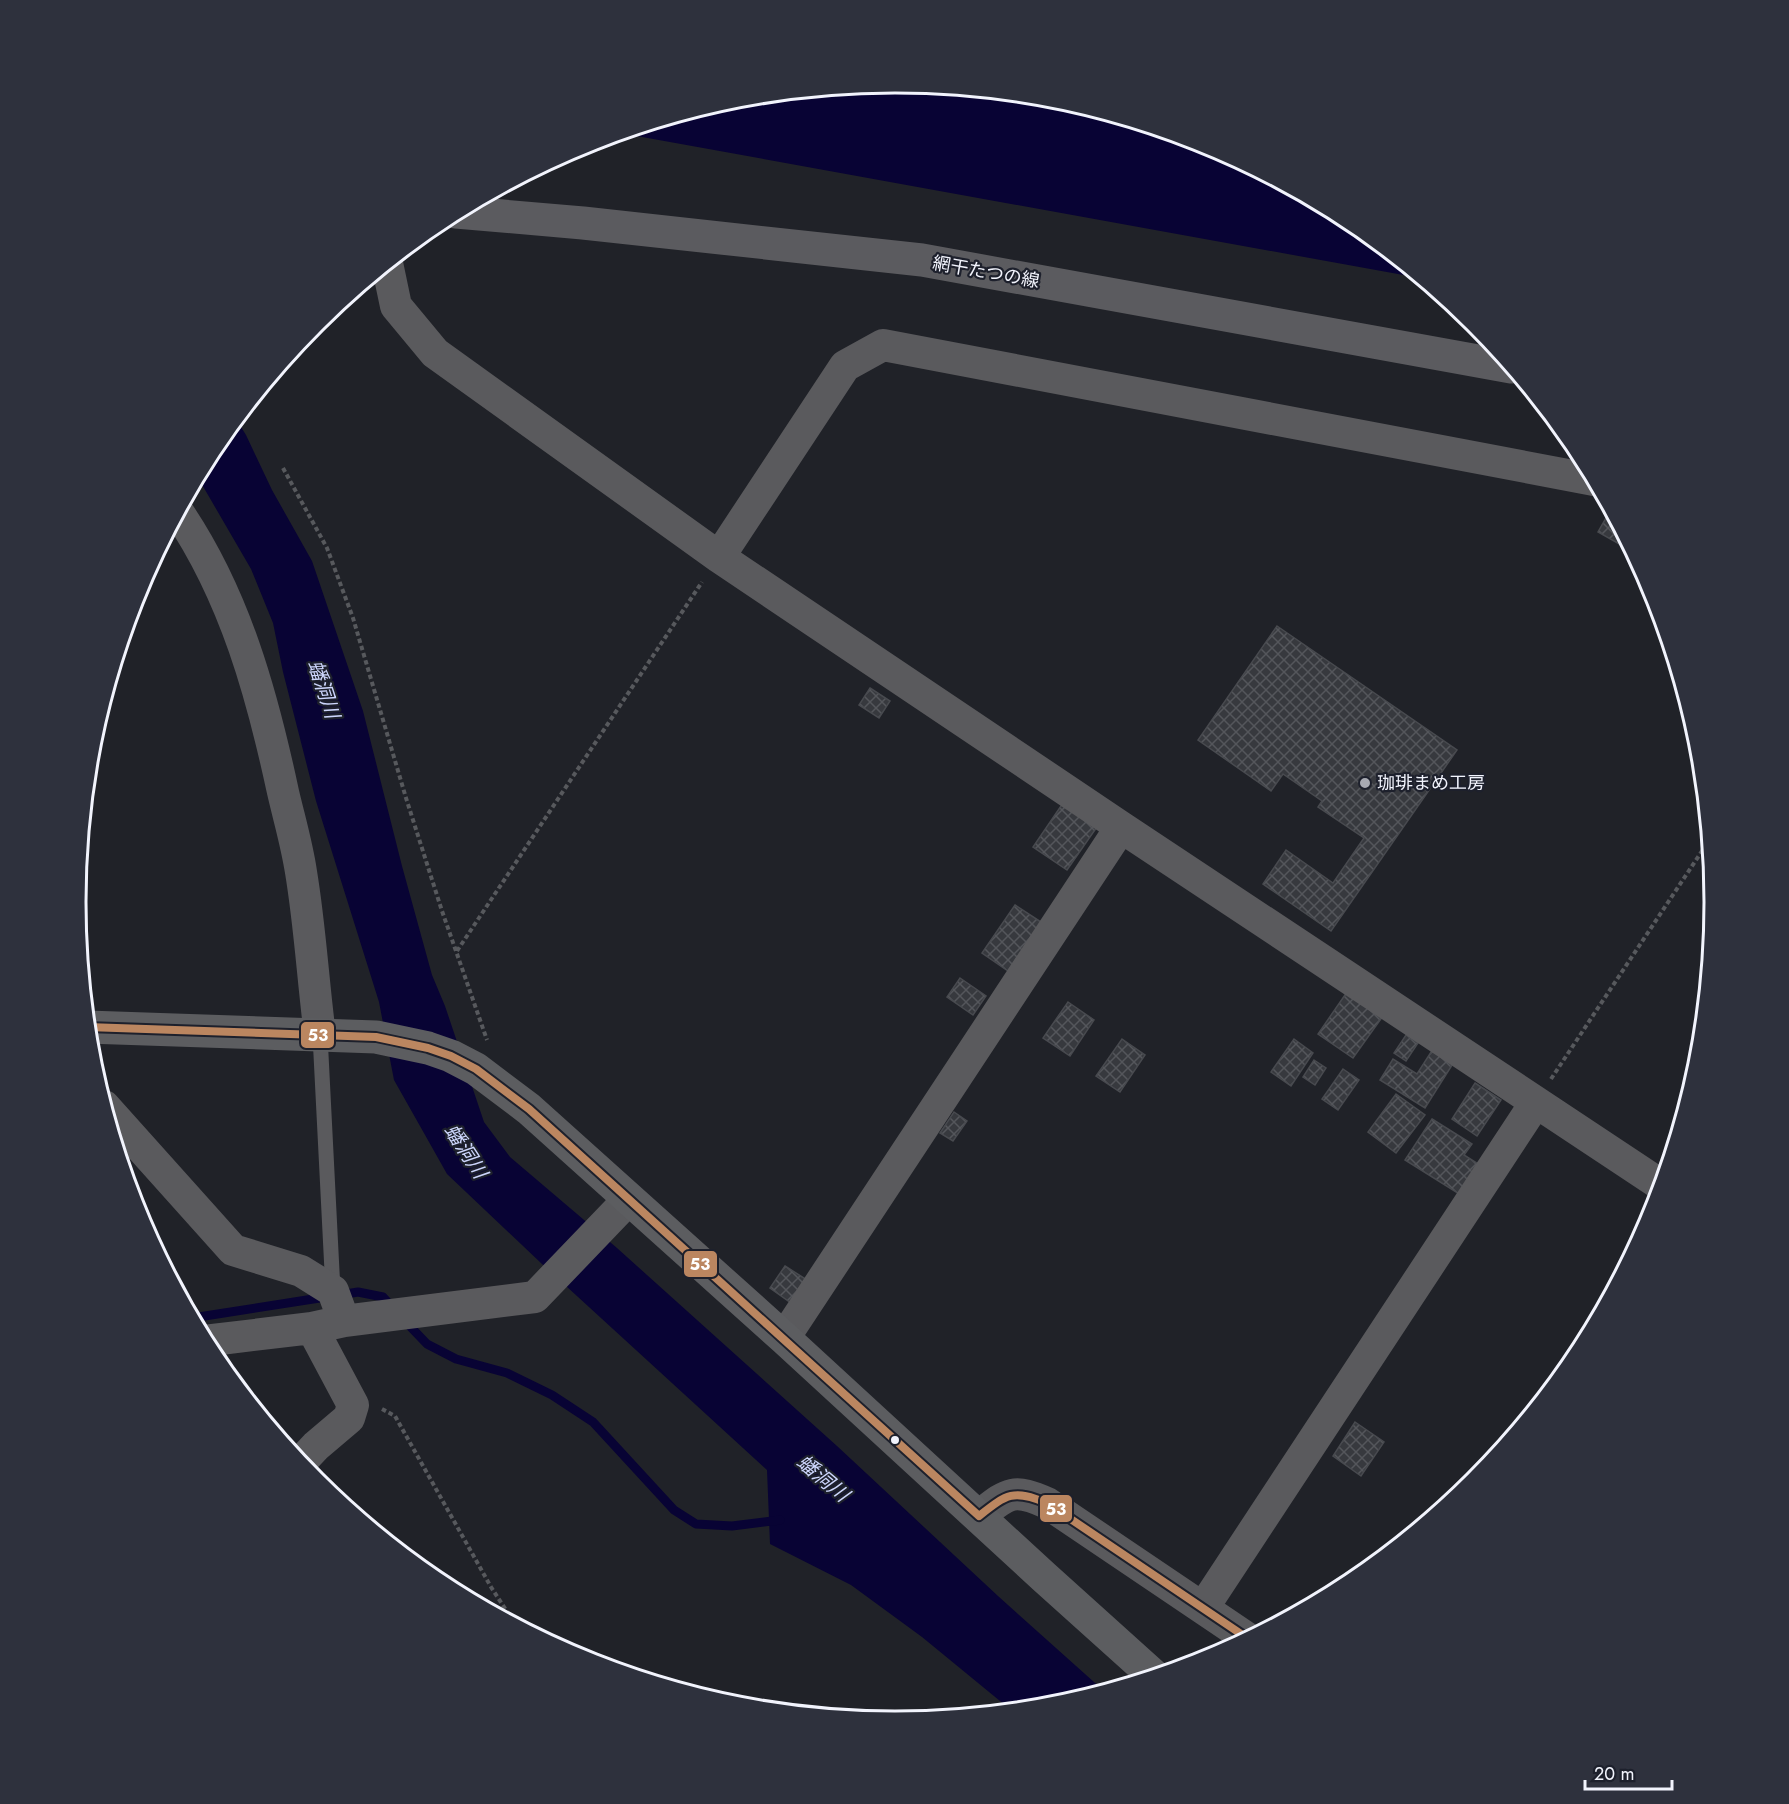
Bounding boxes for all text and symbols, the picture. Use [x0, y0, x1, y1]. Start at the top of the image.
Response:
street label: 網干たつの線 [931, 250, 1041, 294]
water label: 蟠洞川 [300, 656, 347, 724]
place label: 珈琲まめ工房 [1377, 770, 1485, 796]
marker: 珈琲まめ工房 [1358, 776, 1372, 790]
line badge: 53 [300, 1021, 335, 1049]
text: 53 [308, 1024, 328, 1047]
water label: 蟠洞川 [437, 1118, 495, 1186]
line badge: 53 [683, 1250, 718, 1278]
text: 53 [690, 1253, 710, 1276]
unlabelled marker [889, 1434, 901, 1446]
water label: 蟠洞川 [790, 1448, 857, 1510]
line badge: 53 [1039, 1494, 1073, 1523]
text: 53 [1046, 1498, 1066, 1521]
scale bar [1585, 1753, 1672, 1791]
text: 20 m [1594, 1761, 1634, 1787]

